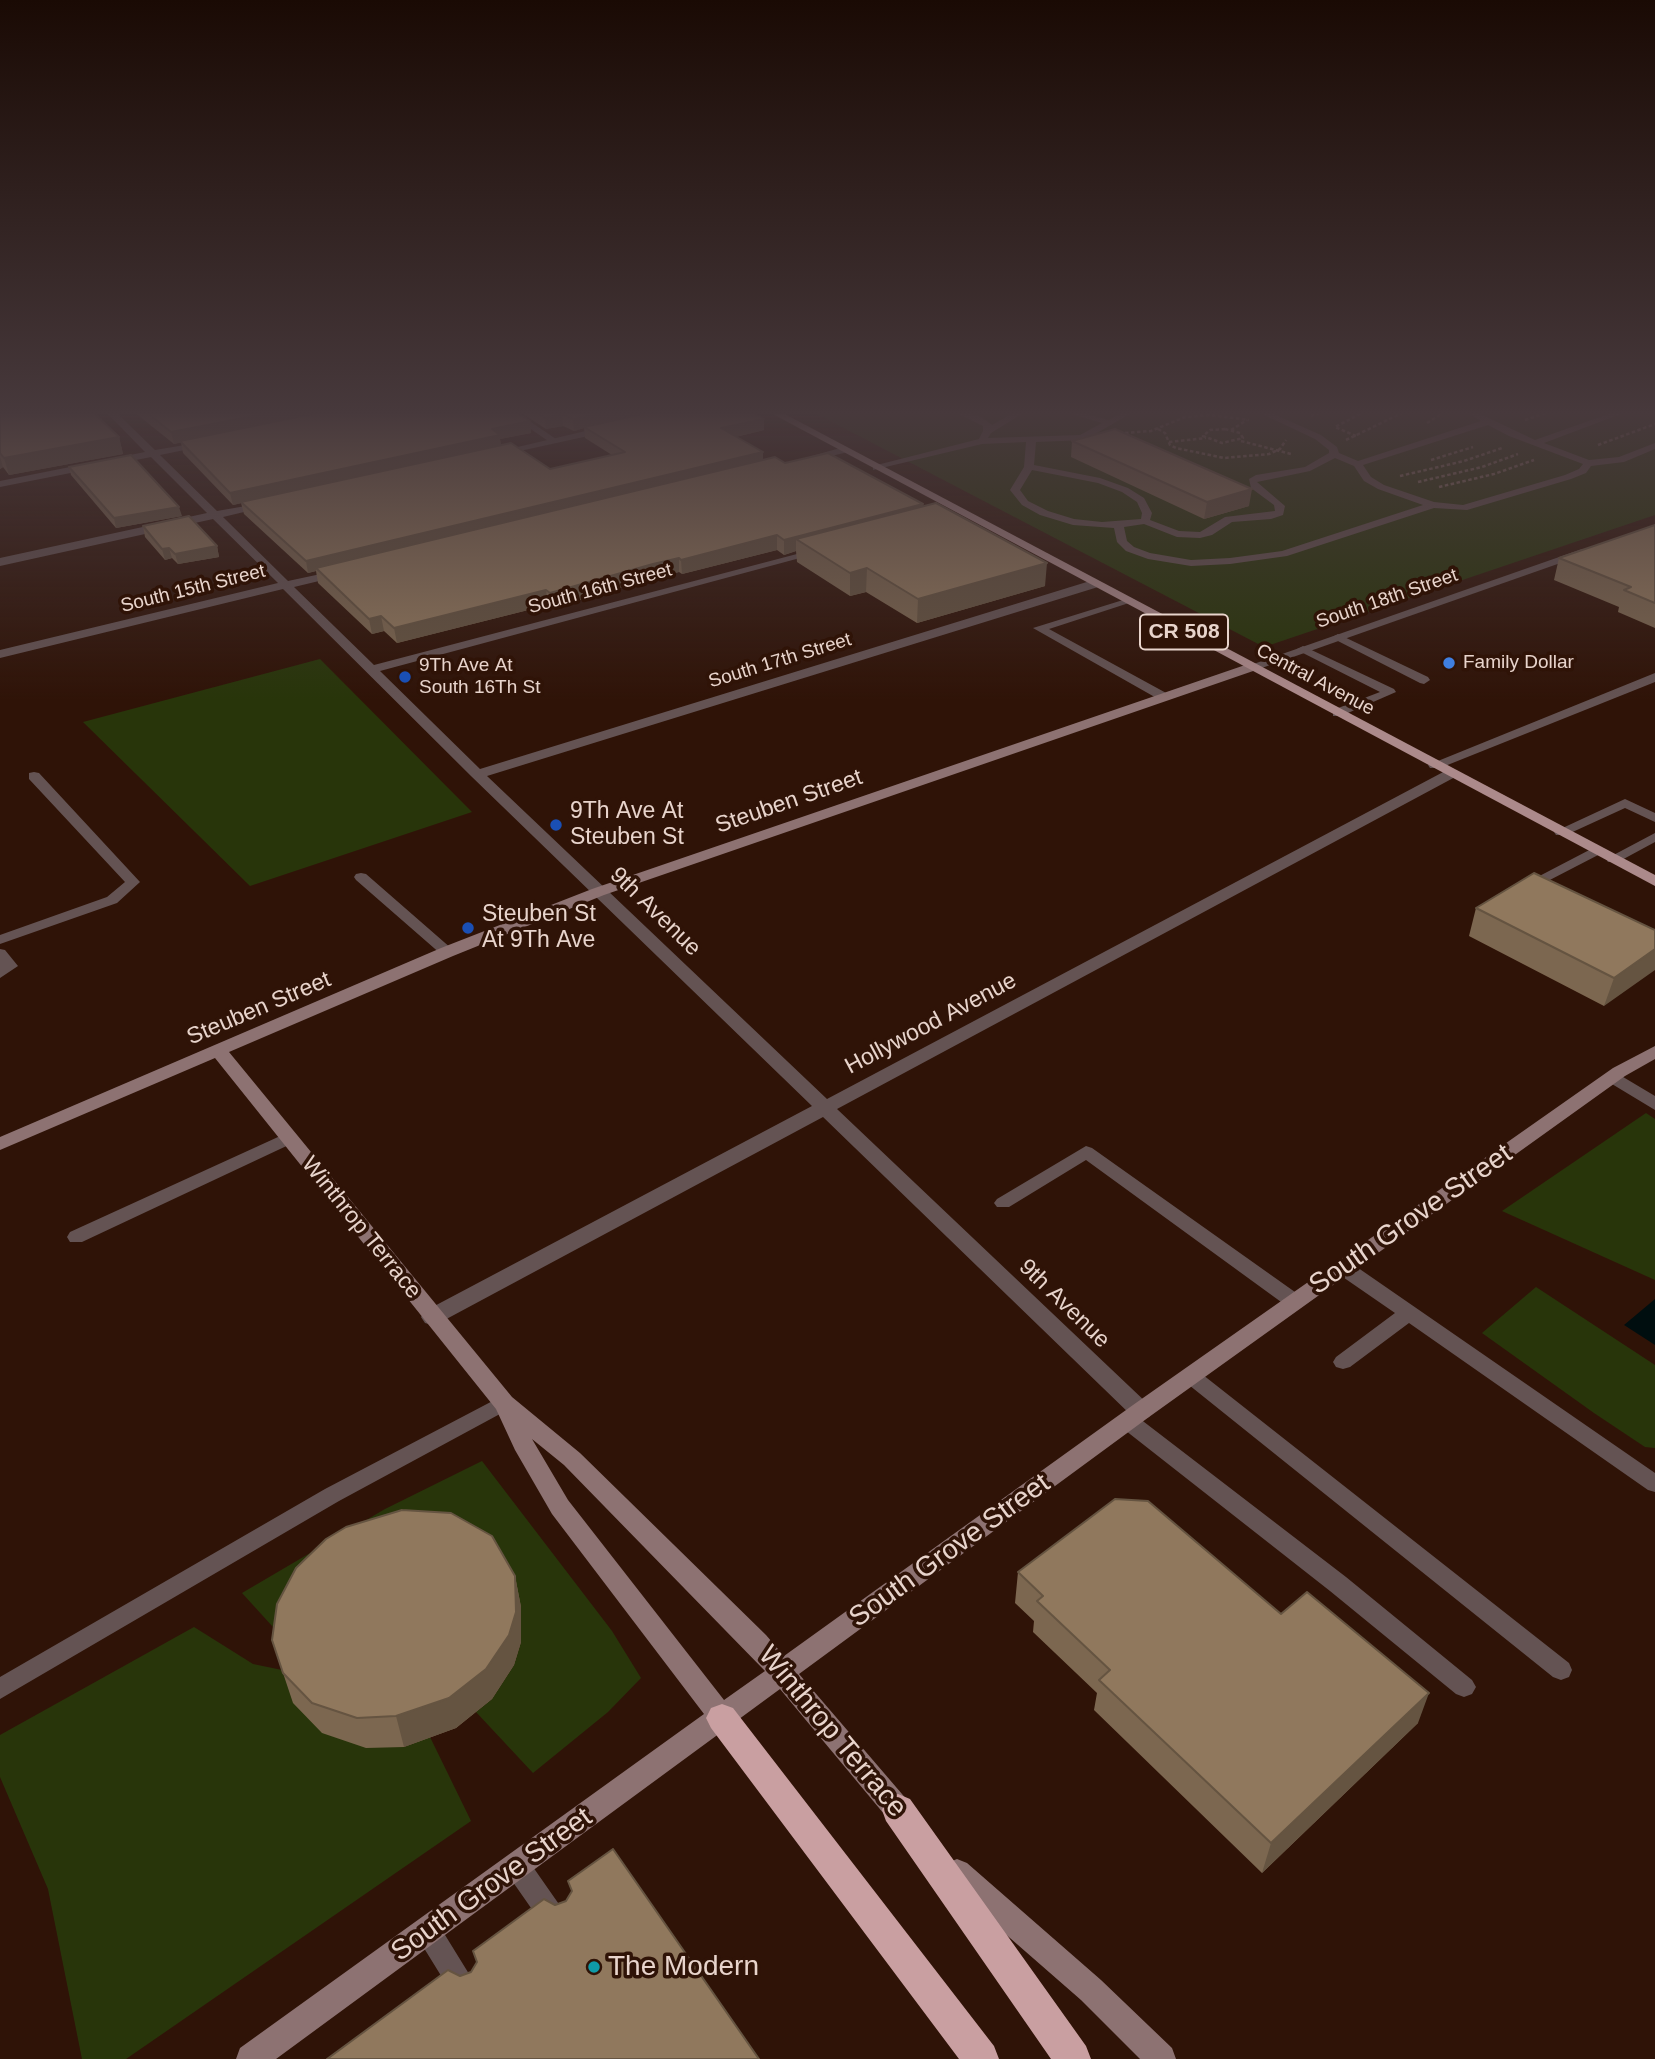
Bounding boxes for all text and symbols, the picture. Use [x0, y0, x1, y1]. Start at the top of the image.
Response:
street label: South 16th Street [526, 559, 674, 619]
street label: South 15th Street [118, 560, 268, 618]
street label: South 18th Street [1313, 564, 1461, 634]
road number: CR 508 [1140, 614, 1228, 650]
street label: South 17th Street [706, 628, 854, 694]
street label: Central Avenue [1252, 639, 1378, 721]
place label: Family Dollar [1463, 652, 1574, 674]
place label: 9Th Ave At South 16Th St [419, 655, 540, 699]
marker: Family Dollar [1441, 655, 1457, 671]
marker: 9Th Ave At South 16Th St [397, 669, 413, 685]
street label: Steuben Street [712, 764, 866, 840]
place label: 9Th Ave At Steuben St [570, 798, 684, 852]
marker: 9Th Ave At Steuben St [548, 817, 564, 833]
street label: 9th Avenue [604, 862, 706, 962]
place label: Steuben St At 9Th Ave [482, 901, 596, 955]
marker: Steuben St At 9Th Ave [460, 920, 476, 936]
street label: Steuben Street [183, 966, 335, 1052]
street label: Hollywood Avenue [841, 967, 1021, 1081]
street label: South Grove Street [1303, 1138, 1519, 1302]
street label: Winthrop Terrace [295, 1151, 427, 1305]
street label: 9th Avenue [1013, 1254, 1115, 1354]
street label: South Grove Street [843, 1467, 1057, 1635]
street label: Winthrop Terrace [751, 1640, 913, 1824]
street label: South Grove Street [385, 1801, 599, 1969]
place label: The Modern [608, 1950, 759, 1984]
marker: The Modern [586, 1959, 602, 1975]

